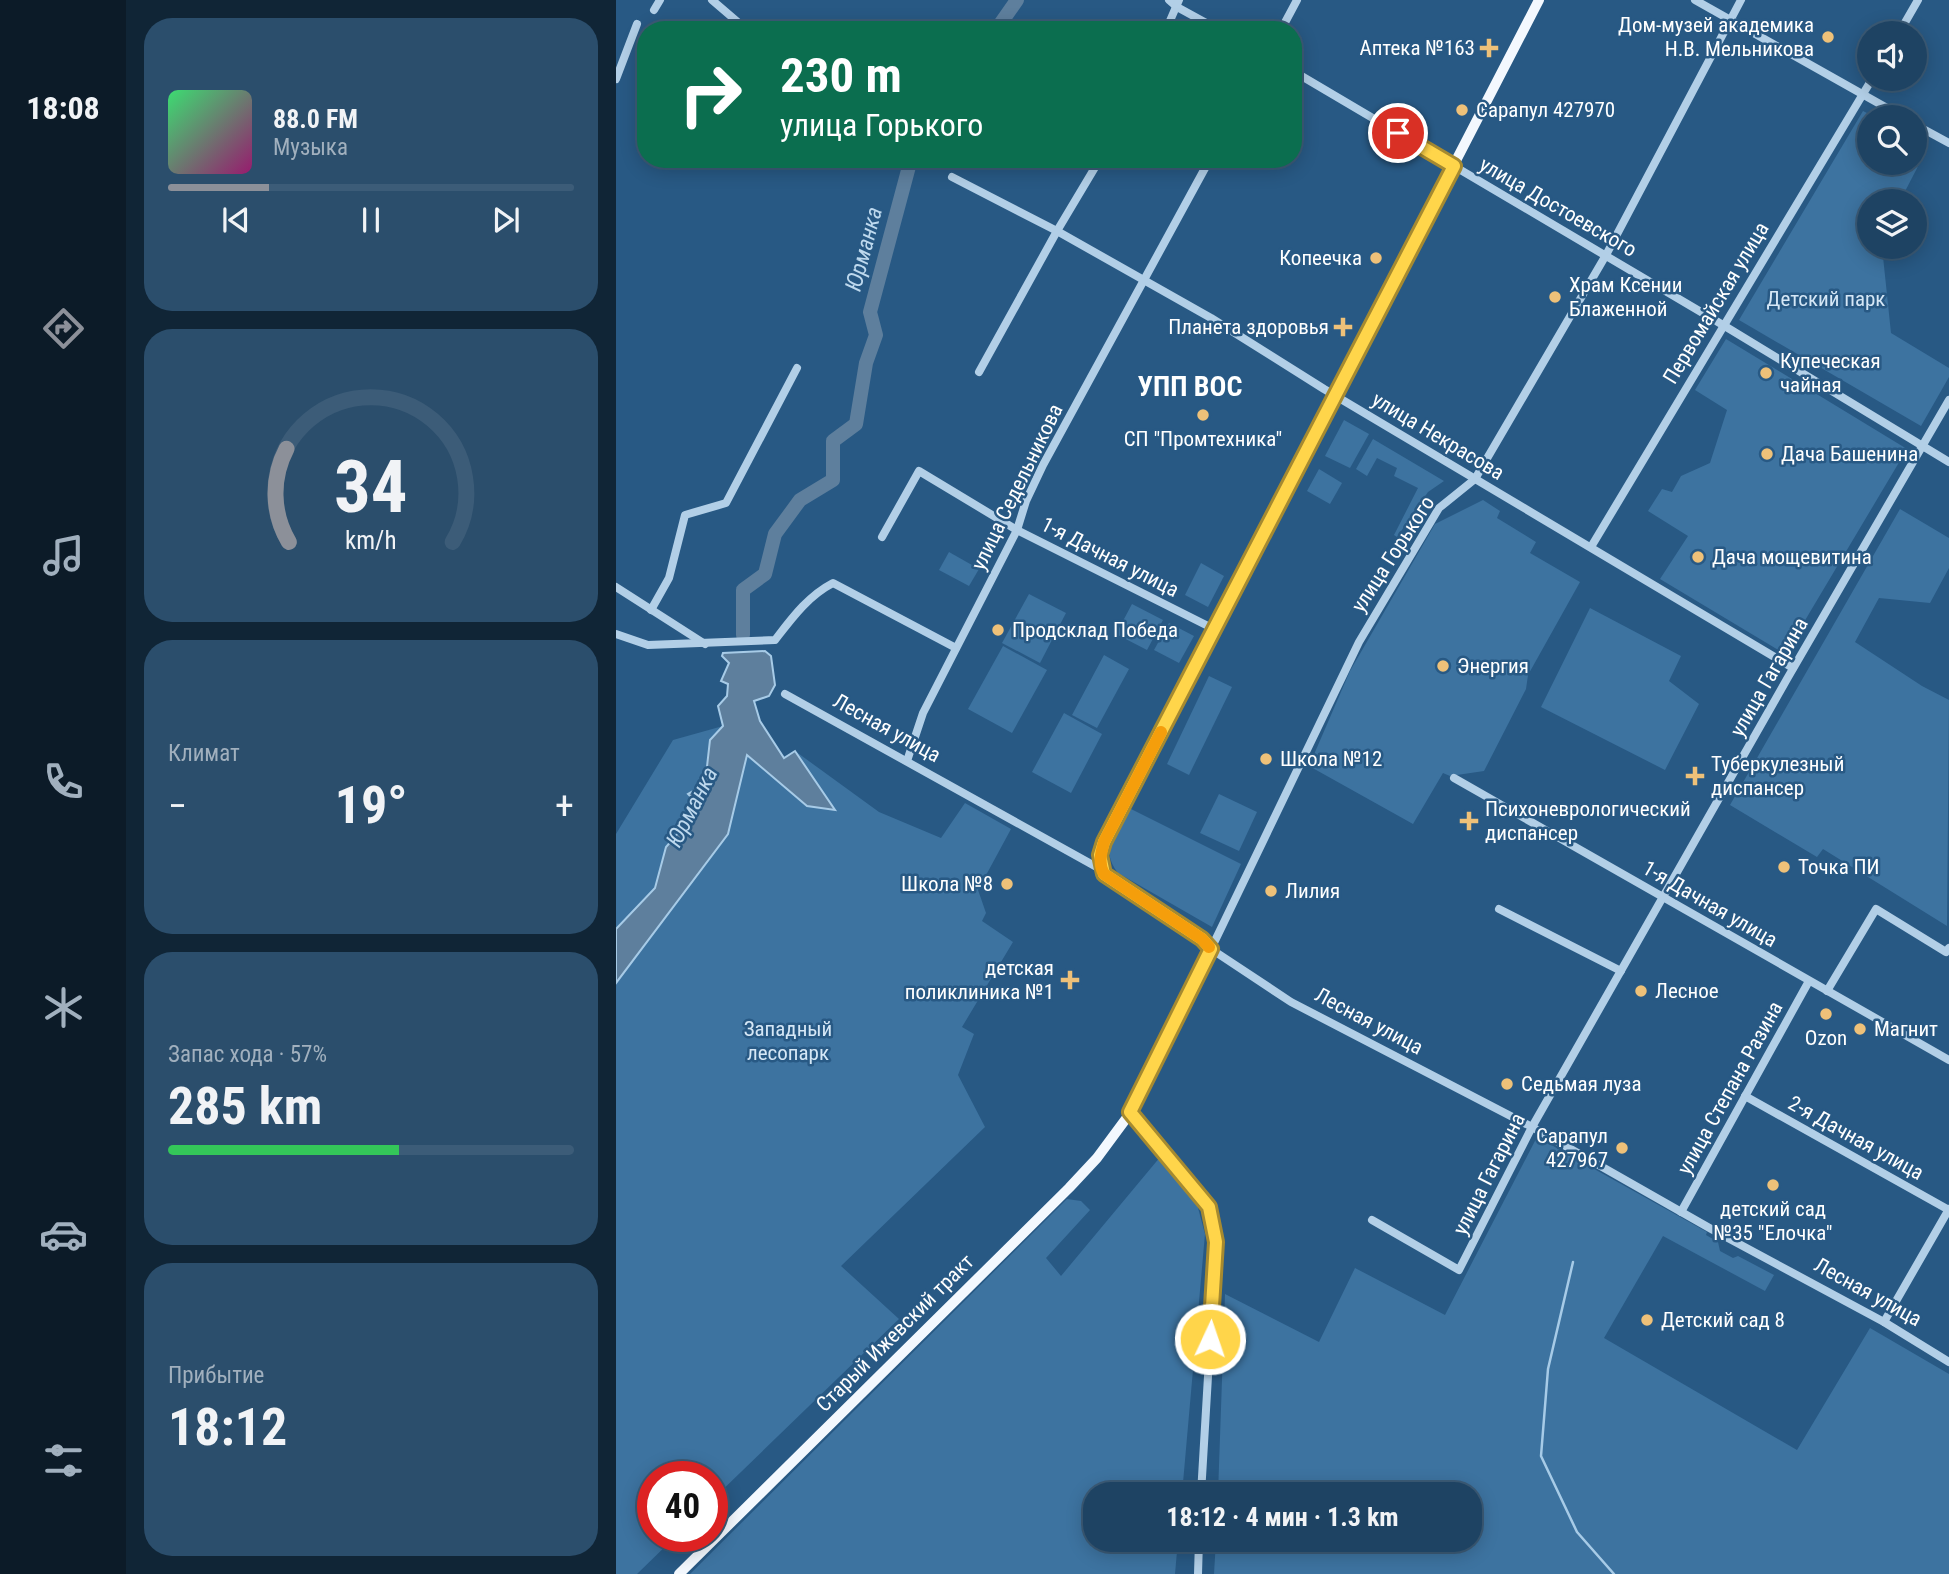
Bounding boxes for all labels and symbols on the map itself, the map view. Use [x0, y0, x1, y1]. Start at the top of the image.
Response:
place label: Дом-музей академика Н.В. Мельникова [1618, 13, 1814, 61]
marker: Дом-музей академика Н.В. Мельникова [1820, 29, 1836, 45]
place label: Аптека №163 [1360, 36, 1475, 60]
marker: Аптека №163 [1481, 40, 1497, 56]
place label: Сарапул 427970 [1476, 98, 1615, 122]
marker: Сарапул 427970 [1454, 102, 1470, 118]
pin [1368, 103, 1428, 163]
street label: улица Достоевского [1475, 152, 1641, 262]
water label: Юрманка [840, 204, 888, 294]
street label: Первомайская улица [1658, 218, 1774, 388]
place label: Копеечка [1279, 246, 1362, 270]
marker: Копеечка [1368, 250, 1384, 266]
place label: Храм Ксении Блаженной [1569, 273, 1683, 321]
park label: Детский парк [1767, 287, 1885, 311]
marker: Храм Ксении Блаженной [1547, 289, 1563, 305]
place label: Планета здоровья [1168, 315, 1329, 339]
marker: Планета здоровья [1335, 319, 1351, 335]
place label: Купеческая чайная [1780, 349, 1881, 397]
marker: Купеческая чайная [1758, 365, 1774, 381]
district label: УПП ВОС [1138, 370, 1242, 403]
street label: улица Некрасова [1368, 387, 1508, 485]
street label: улица Седельникова [966, 400, 1068, 574]
marker: СП "Промтехника" [1195, 407, 1211, 423]
place label: СП "Промтехника" [1124, 427, 1282, 451]
place label: Дача Башенина [1781, 442, 1918, 466]
marker: Дача Башенина [1759, 446, 1775, 462]
street label: улица Горького [1347, 491, 1439, 617]
street label: 1-я Дачная улица [1037, 512, 1183, 602]
place label: Дача мощевитина [1712, 545, 1872, 569]
marker: Дача мощевитина [1690, 549, 1706, 565]
street label: улица Гагарина [1725, 613, 1813, 741]
place label: Продсклад Победа [1012, 618, 1178, 642]
marker: Продсклад Победа [990, 622, 1006, 638]
place label: Энергия [1457, 654, 1529, 678]
marker: Энергия [1435, 658, 1451, 674]
street label: Лесная улица [829, 689, 945, 767]
place label: Школа №12 [1280, 747, 1382, 771]
marker: Школа №12 [1258, 751, 1274, 767]
place label: Туберкулезный диспансер [1711, 752, 1844, 800]
water label: Юрманка [660, 763, 724, 851]
marker: Туберкулезный диспансер [1685, 766, 1705, 786]
place label: Психоневрологический диспансер [1485, 797, 1691, 845]
marker: Психоневрологический диспансер [1459, 811, 1479, 831]
place label: Точка ПИ [1798, 855, 1880, 879]
street label: 1-я Дачная улица [1639, 856, 1781, 952]
marker: Точка ПИ [1776, 859, 1792, 875]
place label: Школа №8 [901, 872, 993, 896]
marker: Школа №8 [999, 876, 1015, 892]
place label: Лилия [1285, 879, 1340, 903]
marker: Лилия [1263, 883, 1279, 899]
place label: детская поликлиника №1 [905, 956, 1054, 1004]
marker: детская поликлиника №1 [1060, 970, 1080, 990]
place label: Лесное [1655, 979, 1719, 1003]
street label: Лесная улица [1311, 982, 1427, 1060]
marker: Лесное [1633, 983, 1649, 999]
street label: улица Степана Разина [1672, 997, 1788, 1179]
marker: Ozon [1818, 1006, 1834, 1022]
park label: Западный лесопарк [744, 1017, 832, 1065]
place label: Магнит [1874, 1017, 1938, 1041]
marker: Магнит [1852, 1021, 1868, 1037]
place label: Ozon [1805, 1026, 1847, 1050]
place label: Седьмая луза [1521, 1072, 1642, 1096]
marker: Седьмая луза [1499, 1076, 1515, 1092]
street label: 2-я Дачная улица [1784, 1091, 1928, 1185]
street label: улица Гагарина [1448, 1109, 1530, 1239]
place label: Сарапул 427967 [1536, 1124, 1608, 1172]
marker: Сарапул 427967 [1614, 1140, 1630, 1156]
marker: детский сад №35 "Елочка" [1765, 1177, 1781, 1193]
place label: детский сад №35 "Елочка" [1714, 1197, 1832, 1245]
street label: Старый Ижевский тракт [811, 1249, 979, 1417]
street label: Лесная улица [1810, 1253, 1926, 1331]
position arrow [1173, 1302, 1247, 1376]
place label: Детский сад 8 [1661, 1308, 1785, 1332]
marker: Детский сад 8 [1639, 1312, 1655, 1328]
speed limit sign: 40 [637, 1461, 728, 1552]

